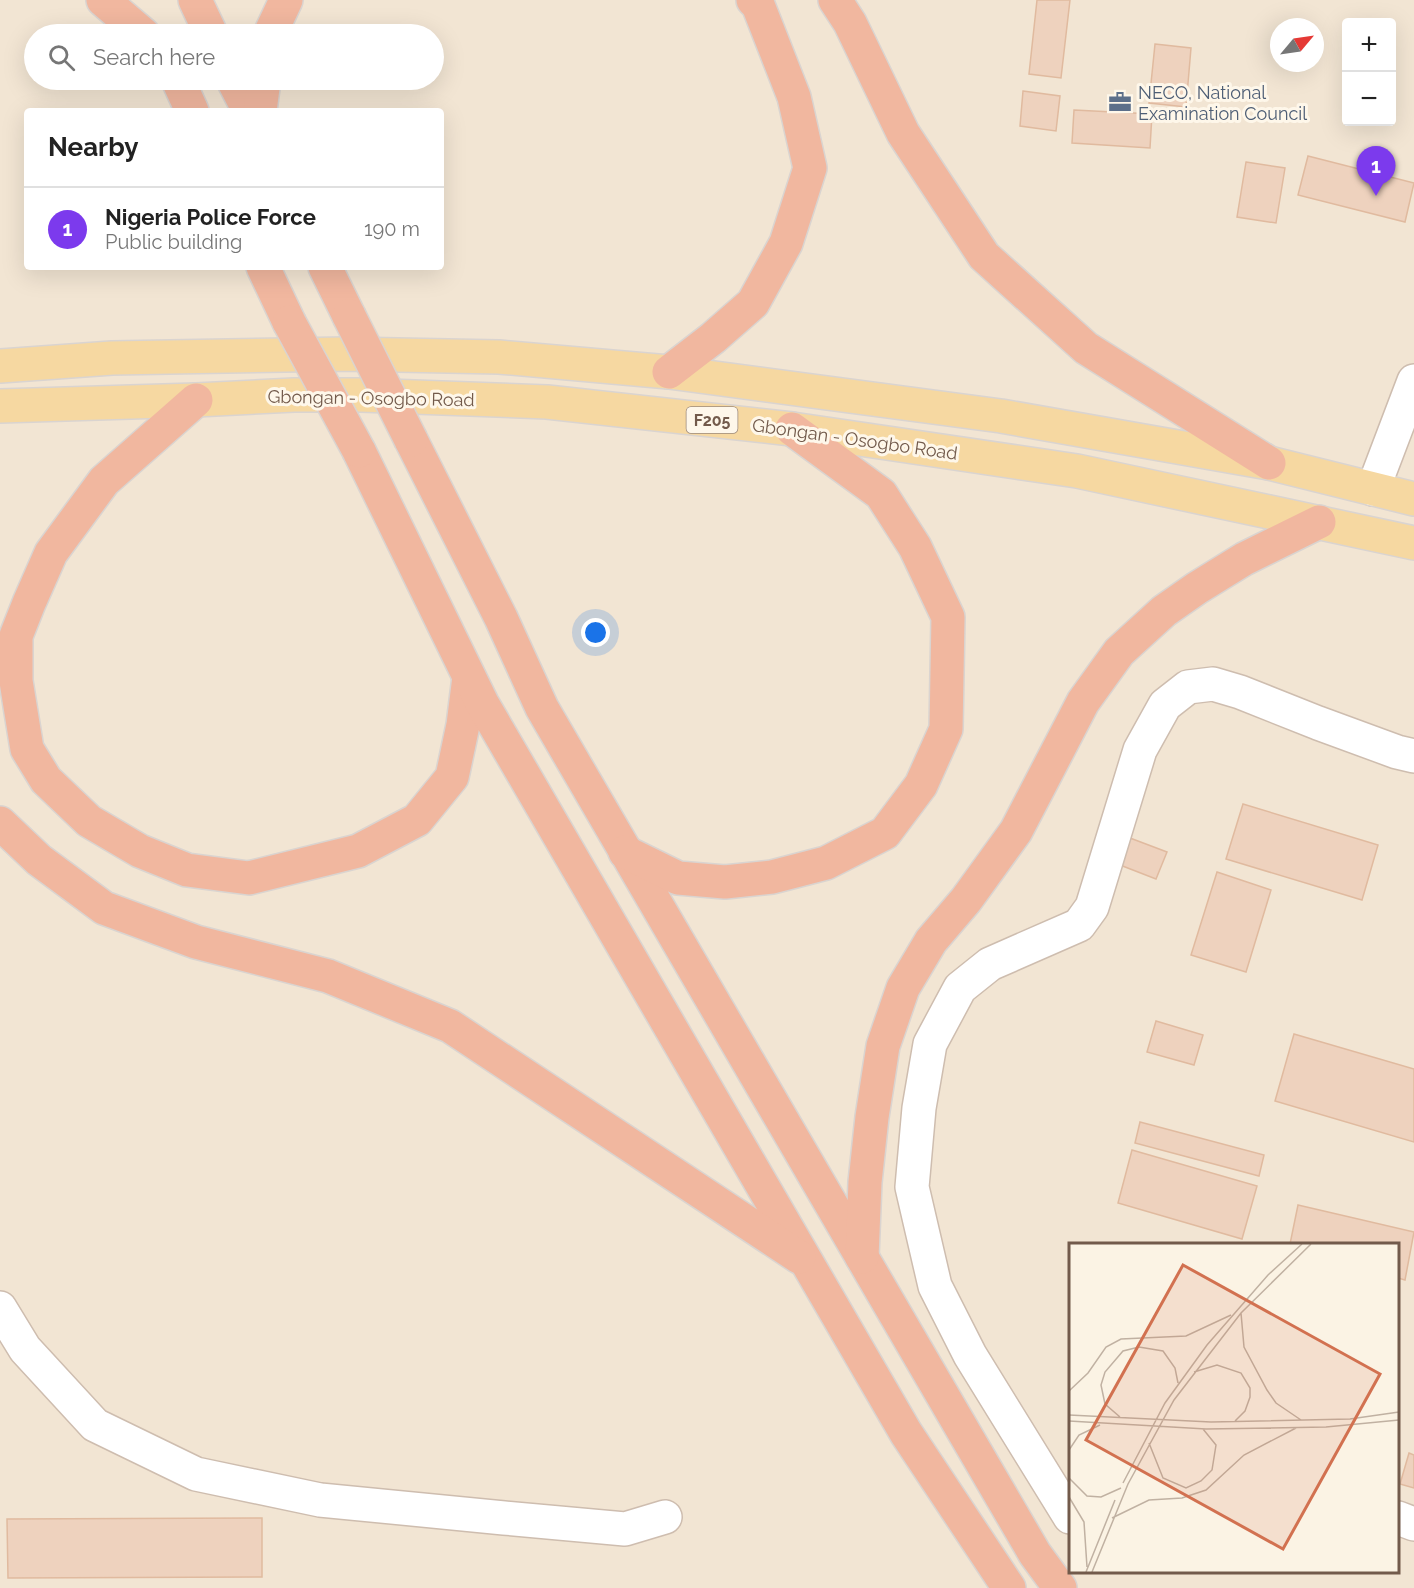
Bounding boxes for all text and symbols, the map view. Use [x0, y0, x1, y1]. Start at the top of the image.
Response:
north arrow [1270, 18, 1324, 72]
map controls [1342, 18, 1396, 126]
button: + [1342, 18, 1396, 72]
search box [24, 24, 444, 90]
icon: search [45, 41, 78, 74]
text: Search here [93, 44, 215, 70]
button: − [1342, 72, 1396, 126]
place label: NECO, National Examination Council [1138, 82, 1307, 124]
office icon: NECO, National Examination Council [1107, 89, 1133, 115]
text: Nearby [48, 132, 138, 162]
pin: 1 [1356, 146, 1396, 196]
text: Nigeria Police Force [105, 204, 316, 230]
text: 1 [63, 217, 72, 241]
text: 190 m [364, 217, 420, 241]
text: Public building [105, 230, 242, 254]
street label: Gbongan - Osogbo Road [267, 386, 475, 410]
road number: F205 [686, 407, 738, 433]
street label: Gbongan - Osogbo Road [751, 414, 959, 464]
your location [581, 618, 610, 647]
inset map [1069, 1243, 1399, 1573]

